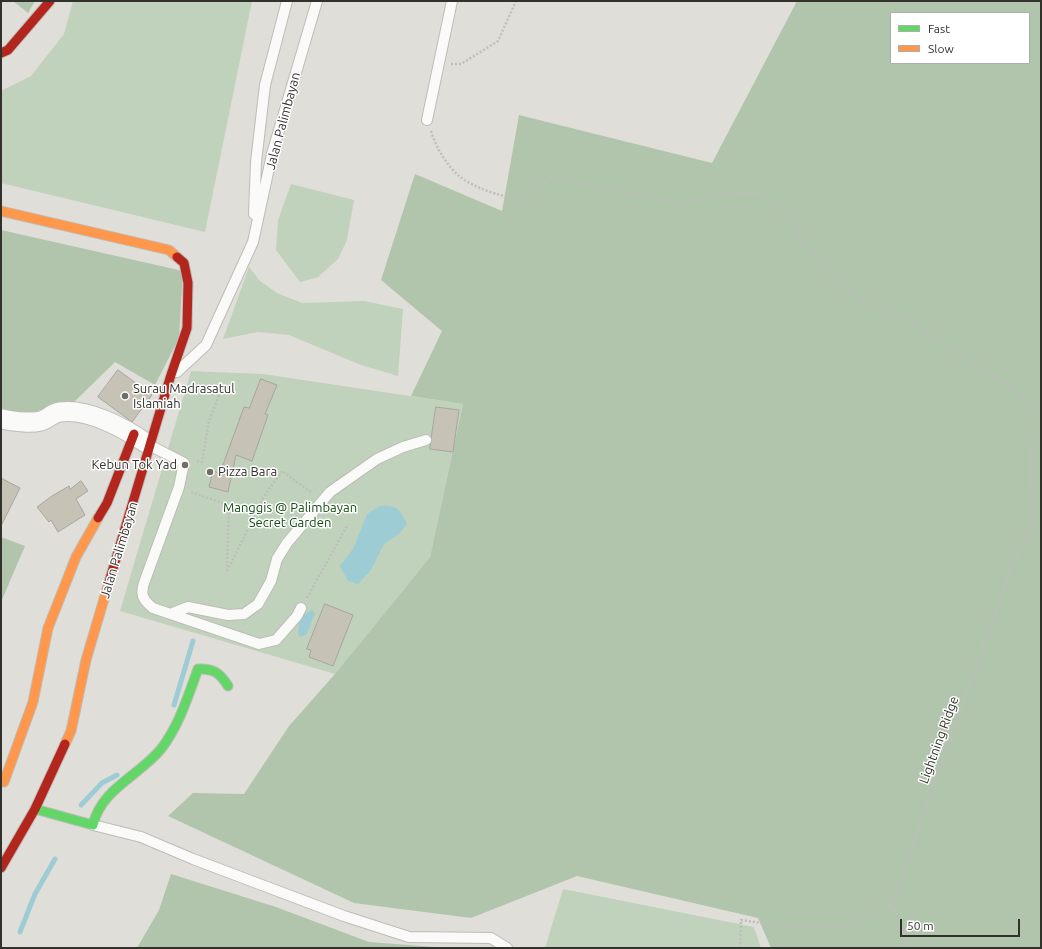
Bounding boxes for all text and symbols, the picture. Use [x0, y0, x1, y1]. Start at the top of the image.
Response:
legend [890, 12, 1030, 64]
text: Fast [928, 22, 950, 35]
text: Slow [928, 42, 954, 55]
street label: Jalan Palimbayan [262, 71, 304, 171]
place label: Surau Madrasatul Islamiah [133, 381, 235, 412]
marker: Surau Madrasatul Islamiah [120, 391, 130, 401]
place label: Kebun Tok Yad [92, 457, 177, 473]
marker: Kebun Tok Yad [180, 460, 190, 470]
place label: Pizza Bara [218, 464, 277, 480]
marker: Pizza Bara [205, 467, 215, 477]
street label: Jalan Palimbayan [97, 500, 141, 600]
park label: Manggis @ Palimbayan Secret Garden [223, 500, 357, 531]
street label: Lightning Ridge [916, 694, 962, 786]
scale bar [902, 911, 1022, 937]
text: 50 m [907, 919, 934, 932]

